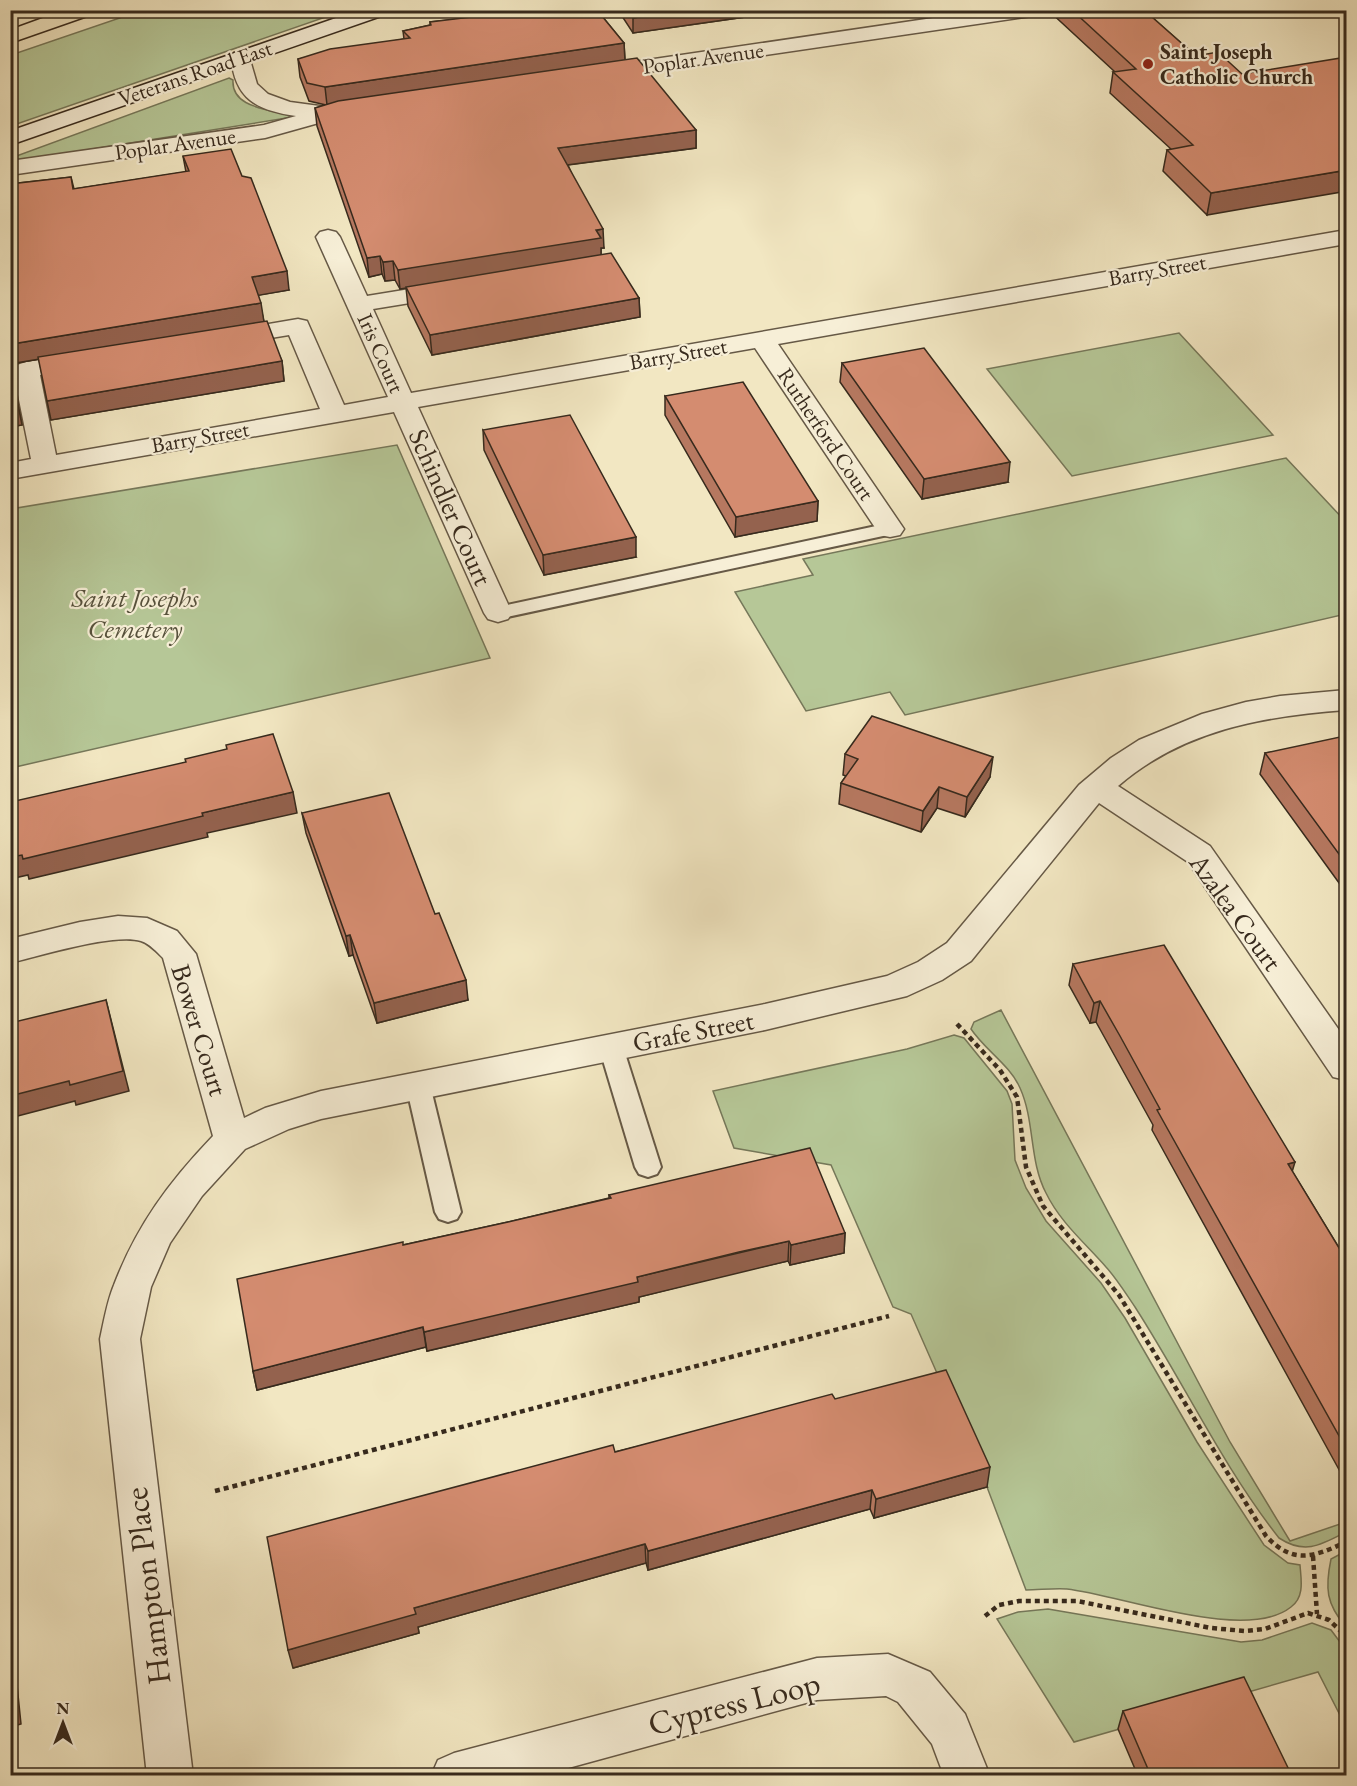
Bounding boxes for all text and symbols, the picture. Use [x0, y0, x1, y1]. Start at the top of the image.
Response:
street label: Veterans Road East [114, 33, 276, 113]
street label: Poplar Avenue [641, 35, 766, 81]
place label: Saint Joseph Catholic Church [1160, 37, 1313, 91]
marker: Saint Joseph Catholic Church [1141, 57, 1155, 71]
street label: Poplar Avenue [113, 121, 238, 167]
street label: Barry Street [1106, 247, 1208, 293]
street label: Iris Court [351, 309, 411, 397]
street label: Barry Street [627, 331, 729, 377]
street label: Rutherford Court [771, 362, 881, 506]
street label: Barry Street [149, 414, 251, 460]
street label: Schindler Court [401, 423, 501, 591]
park label: Saint Josephs Cemetery [70, 580, 199, 646]
street label: Azalea Court [1181, 846, 1291, 978]
street label: Bower Court [163, 960, 237, 1101]
street label: Grafe Street [629, 1002, 757, 1060]
street label: Hampton Place [114, 1485, 180, 1687]
street label: Cypress Loop [643, 1661, 825, 1745]
north arrow [33, 1693, 93, 1753]
text: N [57, 1698, 70, 1719]

